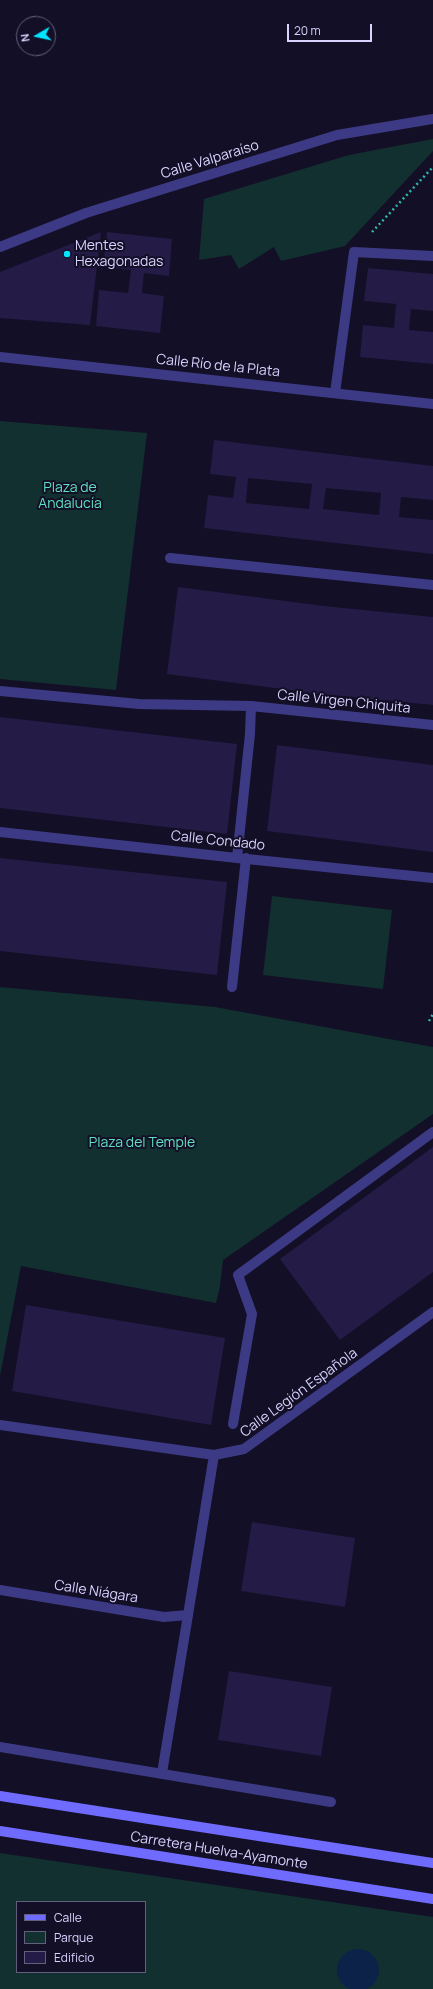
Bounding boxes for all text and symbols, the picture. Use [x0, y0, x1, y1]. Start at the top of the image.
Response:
north arrow [16, 16, 56, 56]
scale bar [289, 16, 374, 42]
text: 20 m [294, 22, 321, 39]
text: N [17, 33, 33, 43]
street label: Calle Valparaíso [159, 137, 261, 183]
place label: Mentes Hexagonadas [75, 238, 163, 270]
marker: Mentes Hexagonadas [62, 249, 72, 259]
street label: Calle Río de la Plata [155, 351, 281, 381]
park label: Plaza de Andalucía [38, 480, 102, 512]
street label: Calle Virgen Chiquita [277, 687, 411, 717]
street label: Calle Condado [170, 828, 266, 854]
park label: Plaza del Temple [89, 1135, 195, 1151]
street label: Calle Legión Española [237, 1345, 361, 1441]
street label: Calle Niágara [53, 1577, 139, 1607]
street label: Carretera Huelva-Ayamonte [129, 1829, 309, 1873]
legend [16, 1901, 146, 1973]
text: Calle [54, 1909, 82, 1926]
text: Parque [54, 1929, 93, 1946]
text: Edificio [54, 1949, 94, 1966]

